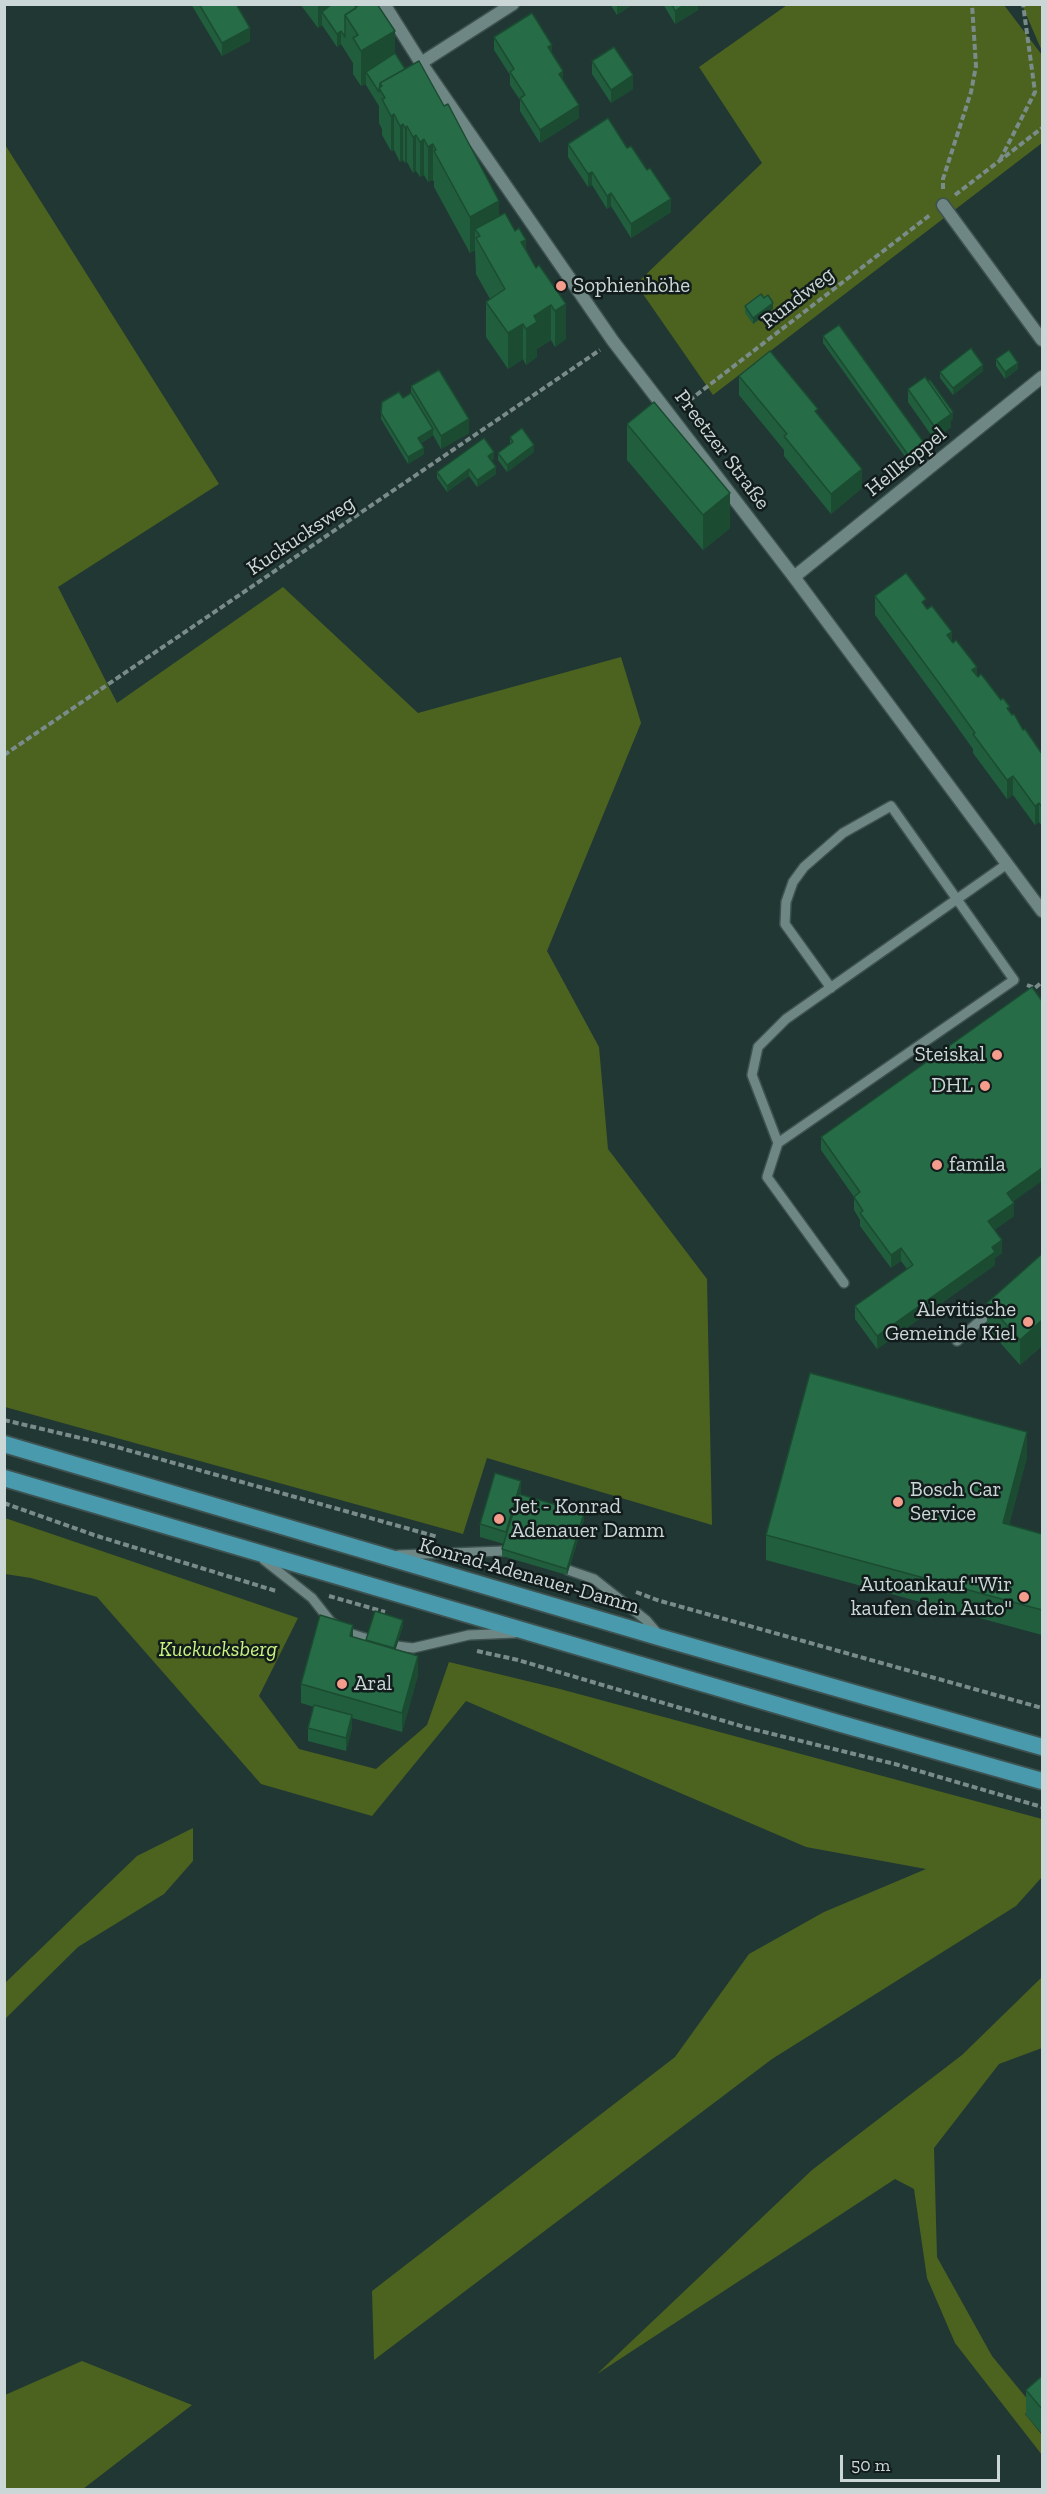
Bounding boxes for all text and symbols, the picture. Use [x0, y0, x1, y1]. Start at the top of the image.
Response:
street label: Rundweg [757, 262, 839, 334]
place label: Sophienhöhe [573, 273, 690, 299]
marker: Sophienhöhe [554, 279, 568, 293]
street label: Preetzer Straße [669, 385, 775, 515]
street label: Hellkoppel [861, 422, 951, 502]
street label: Kuckucksweg [242, 491, 360, 581]
place label: Steiskal [914, 1042, 985, 1068]
marker: Steiskal [990, 1048, 1004, 1062]
place label: DHL [931, 1073, 973, 1099]
marker: DHL [978, 1079, 992, 1093]
place label: famila [949, 1152, 1006, 1178]
marker: famila [930, 1158, 944, 1172]
place label: Alevitische Gemeinde Kiel [885, 1297, 1016, 1347]
marker: Alevitische Gemeinde Kiel [1021, 1315, 1035, 1329]
place label: Bosch Car Service [910, 1477, 1001, 1527]
place label: Jet - Konrad Adenauer Damm [511, 1494, 664, 1544]
marker: Bosch Car Service [891, 1495, 905, 1509]
marker: Jet - Konrad Adenauer Damm [492, 1512, 506, 1526]
street label: Konrad-Adenauer-Damm [416, 1532, 642, 1620]
place label: Autoankauf "Wir kaufen dein Auto" [851, 1572, 1012, 1622]
marker: Autoankauf "Wir kaufen dein Auto" [1017, 1590, 1031, 1604]
park label: Kuckucksberg [159, 1637, 277, 1663]
place label: Aral [354, 1671, 392, 1697]
marker: Aral [335, 1677, 349, 1691]
scale bar [843, 2443, 1004, 2481]
text: 50 m [851, 2454, 890, 2476]

